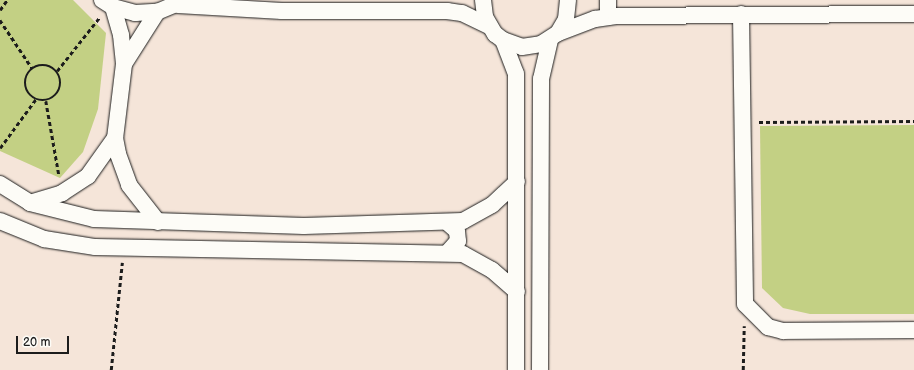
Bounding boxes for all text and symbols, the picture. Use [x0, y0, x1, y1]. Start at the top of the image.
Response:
scale bar [18, 328, 71, 354]
text: 20 m [23, 335, 50, 350]

